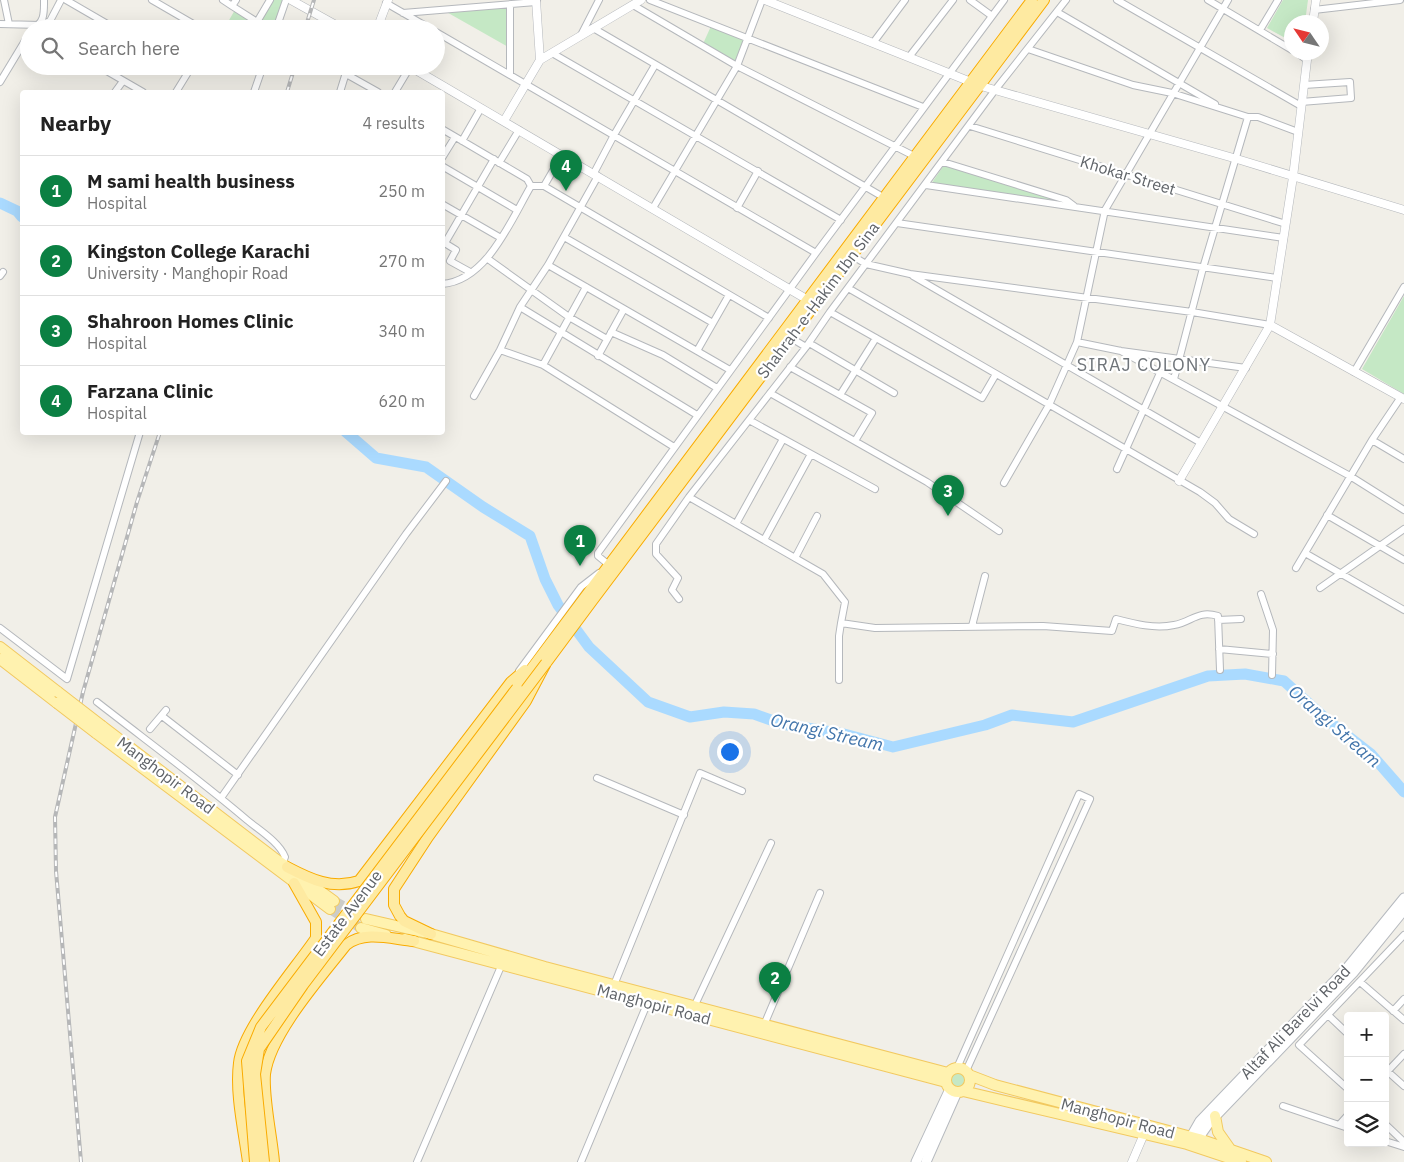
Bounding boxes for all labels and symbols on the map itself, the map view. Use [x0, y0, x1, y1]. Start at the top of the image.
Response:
north arrow [1284, 15, 1329, 60]
pin: 4 [550, 150, 582, 191]
street label: Khokar Street [1078, 151, 1178, 199]
street label: Shahrah-e-Hakim Ibn Sina [753, 217, 884, 382]
district label: SIRAJ COLONY [1077, 353, 1211, 376]
pin: 3 [932, 475, 964, 516]
pin: 1 [564, 525, 596, 566]
water label: Orangi Stream [1284, 680, 1386, 772]
water label: Orangi Stream [768, 708, 886, 756]
street label: Manghopir Road [113, 732, 219, 818]
your location [717, 739, 743, 765]
street label: Estate Avenue [308, 866, 386, 960]
street label: Altaf Ali Barelvi Road [1236, 961, 1354, 1083]
pin: 2 [759, 962, 791, 1003]
street label: Manghopir Road [595, 979, 713, 1029]
street label: Manghopir Road [1059, 1093, 1177, 1143]

